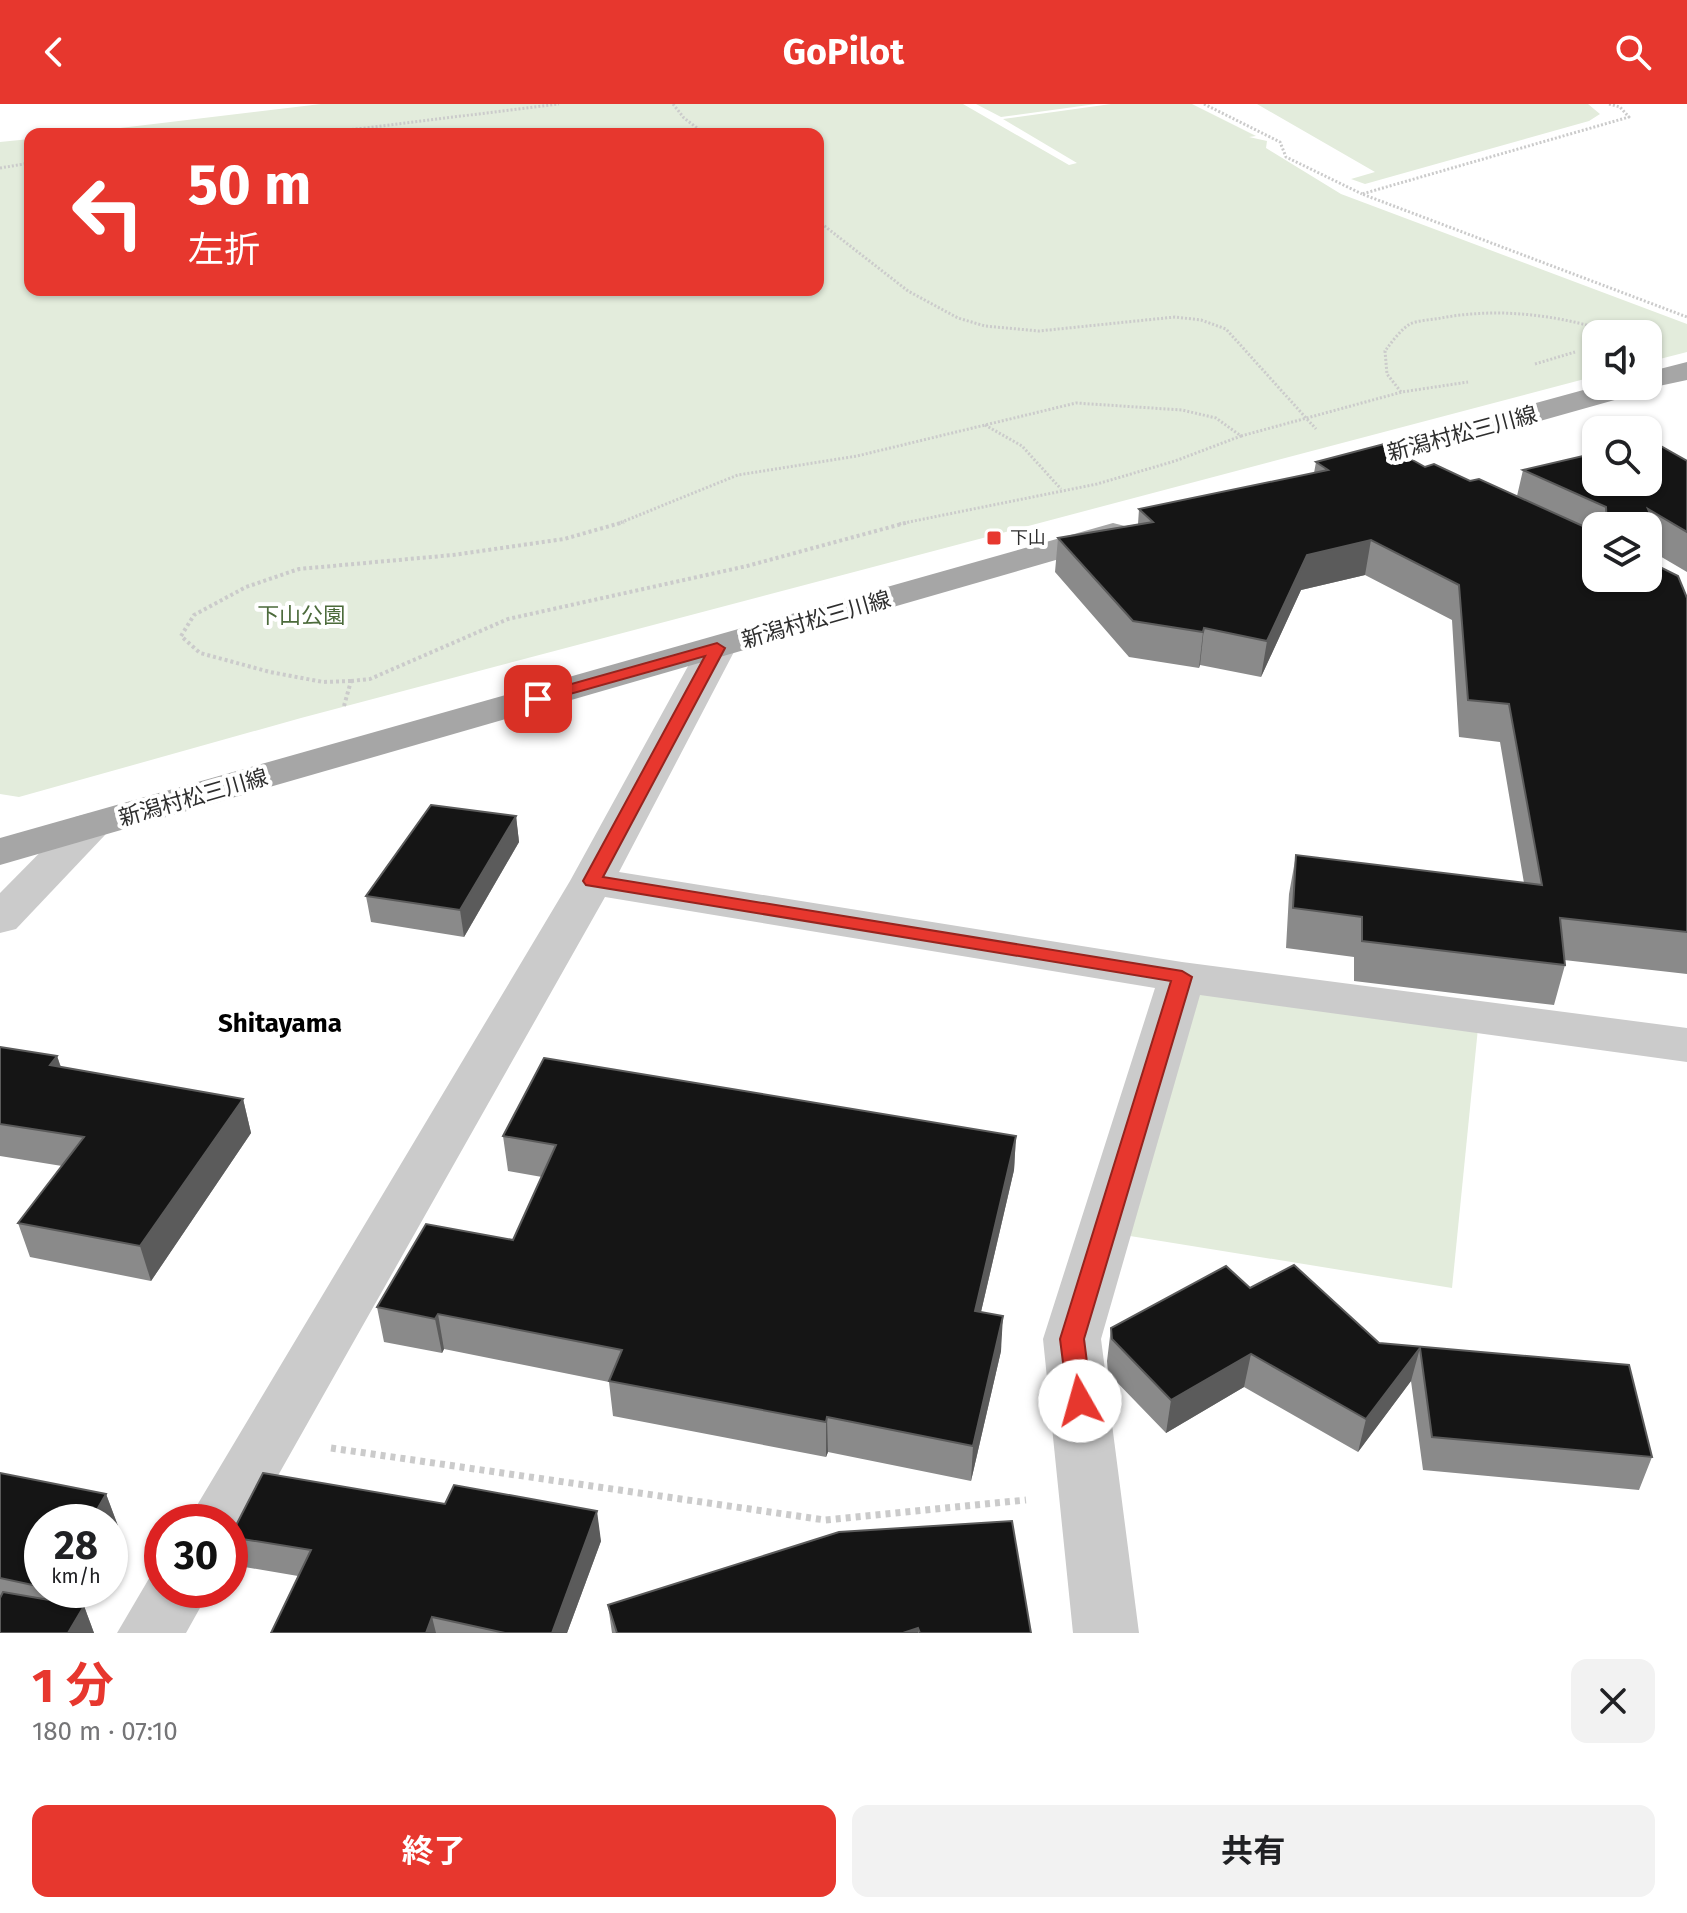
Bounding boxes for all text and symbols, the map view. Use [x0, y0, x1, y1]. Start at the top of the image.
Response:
icon: back [32, 30, 76, 74]
text: GoPilot [783, 30, 904, 74]
icon: search [1611, 30, 1655, 74]
text: 50 m [188, 152, 311, 219]
icon: left [56, 160, 160, 264]
text: 左折 [188, 228, 260, 272]
map controls [1582, 320, 1662, 592]
button: sound [1582, 320, 1662, 400]
street label: 新潟村松三川線 [1384, 401, 1540, 466]
button: search [1582, 416, 1662, 496]
button: layers [1582, 512, 1662, 592]
place label: 下山 [1010, 527, 1046, 549]
marker: 下山 [985, 529, 1003, 547]
street label: 新潟村松三川線 [738, 585, 894, 654]
park label: 下山公園 [257, 602, 345, 629]
pin [504, 665, 572, 733]
icon: arrive [516, 677, 560, 721]
street label: 新潟村松三川線 [115, 763, 271, 832]
district label: Shitayama [218, 1008, 342, 1039]
position arrow [1038, 1359, 1122, 1443]
speed limit sign: 30 [144, 1504, 248, 1608]
text: 28 [54, 1522, 98, 1570]
text: km/h [51, 1564, 101, 1588]
text: 1 分 [32, 1657, 114, 1715]
button: close [1571, 1659, 1655, 1743]
text: 180 m · 07:10 [32, 1716, 178, 1747]
button: 終了 [32, 1805, 836, 1897]
button: 共有 [852, 1805, 1655, 1897]

